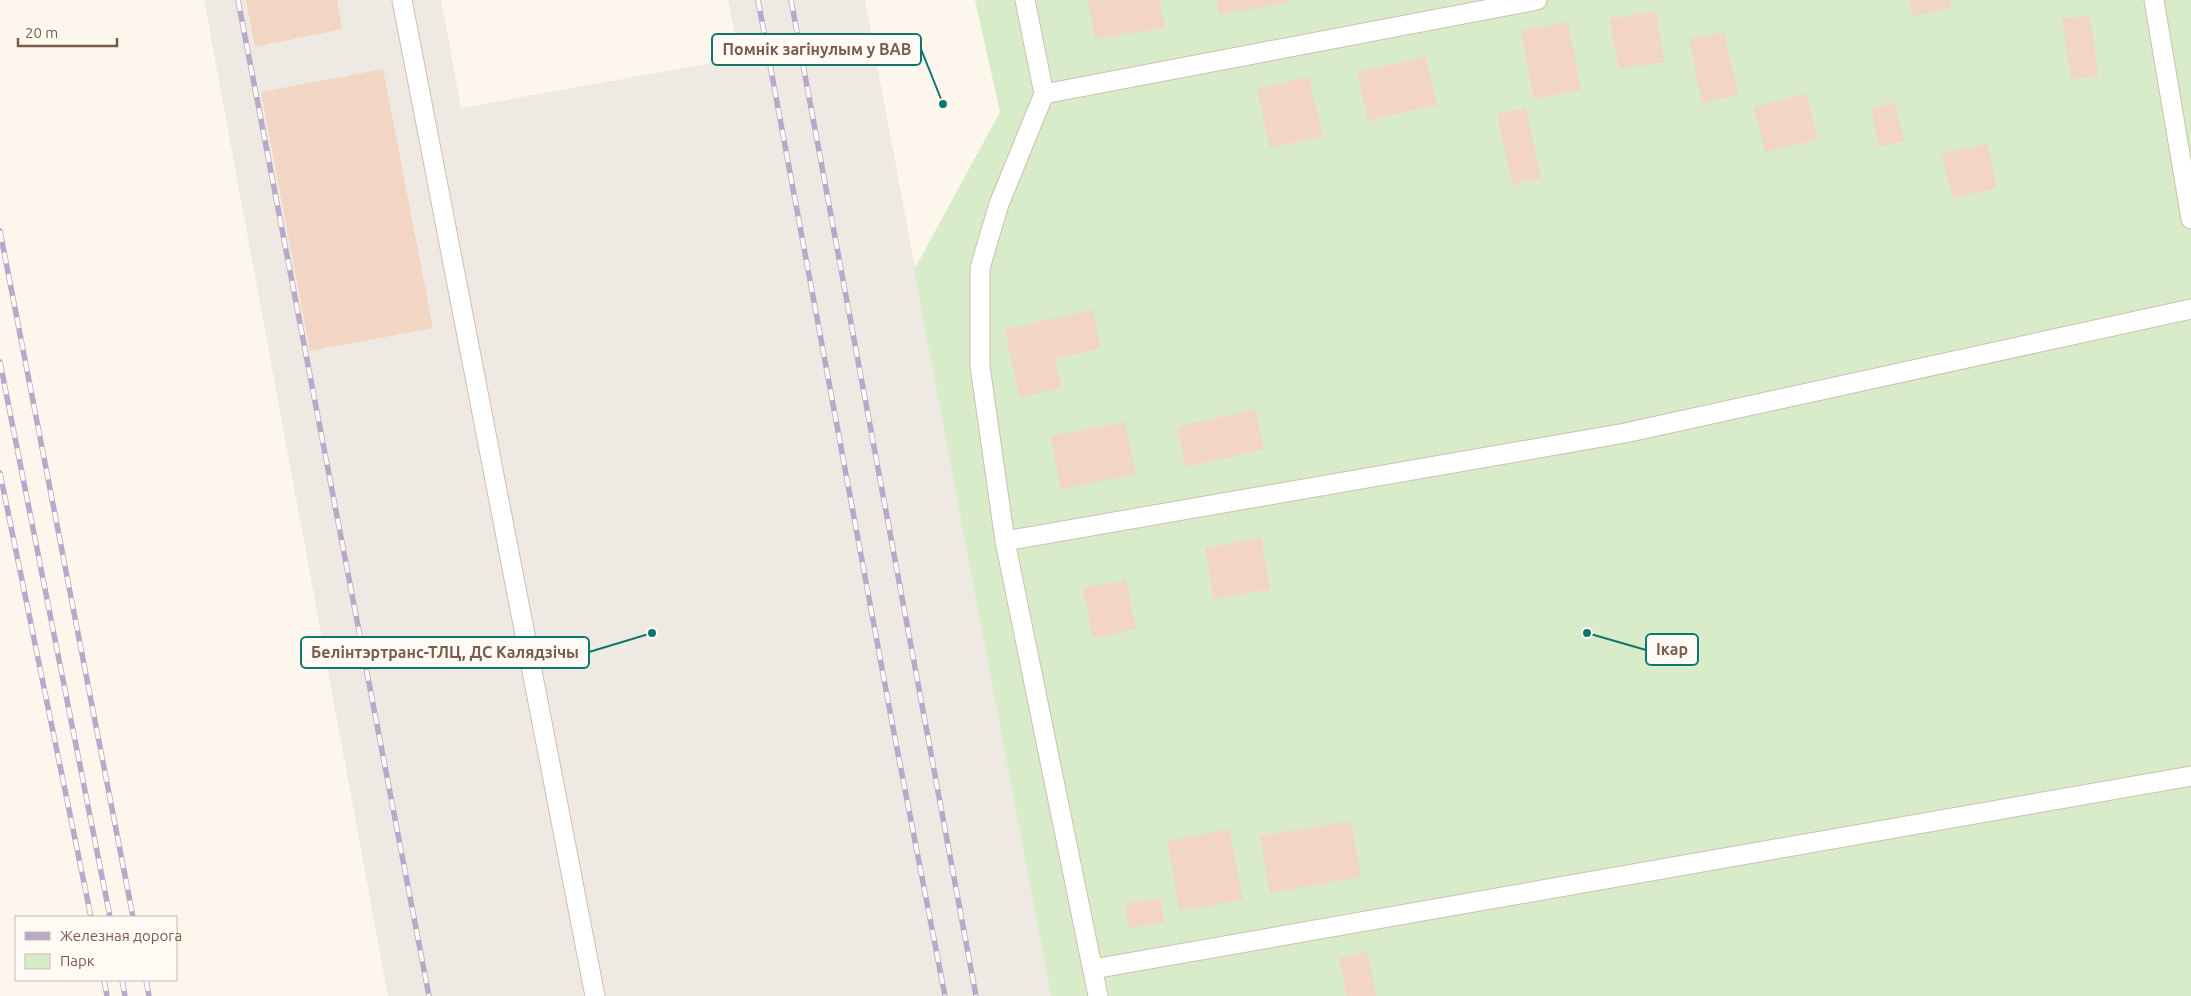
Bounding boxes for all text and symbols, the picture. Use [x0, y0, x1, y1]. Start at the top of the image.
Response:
scale bar [18, 15, 116, 47]
text: 20 m [25, 24, 58, 41]
callout: Помнік загінулым у ВАВ [712, 34, 921, 65]
text: Помнік загінулым у ВАВ [723, 40, 911, 58]
callout: Ікар [1646, 634, 1698, 665]
callout: Белінтэртранс-ТЛЦ, ДС Калядзічы [301, 637, 589, 668]
text: Ікар [1656, 640, 1688, 658]
text: Белінтэртранс-ТЛЦ, ДС Калядзічы [311, 643, 579, 661]
legend [15, 916, 178, 981]
text: Железная дорога [60, 927, 182, 944]
text: Парк [60, 952, 95, 969]

